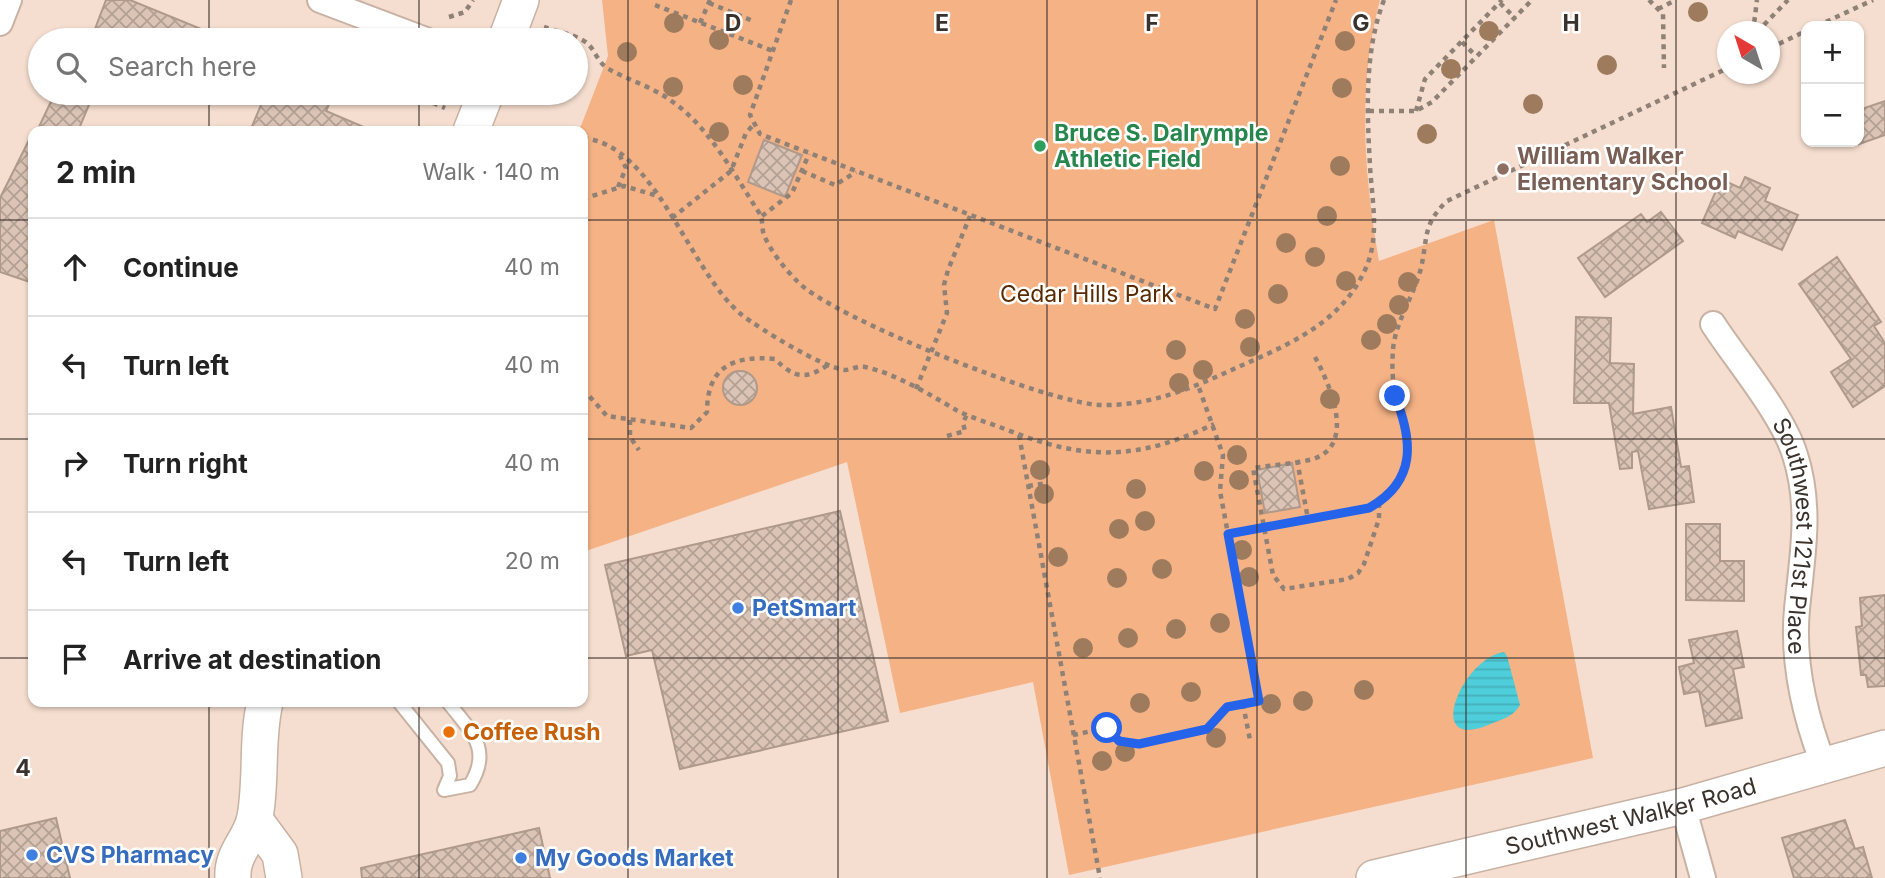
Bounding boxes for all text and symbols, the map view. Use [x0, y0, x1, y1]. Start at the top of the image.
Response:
text: D [725, 9, 741, 37]
text: E [935, 9, 949, 37]
text: F [1145, 9, 1159, 37]
text: G [1352, 9, 1370, 37]
text: H [1562, 9, 1580, 37]
north arrow [1717, 21, 1780, 84]
map controls [1801, 21, 1864, 147]
button: + [1801, 21, 1864, 84]
search box [28, 28, 588, 105]
icon: search [52, 48, 90, 86]
text: Search here [108, 51, 257, 82]
button: − [1801, 84, 1864, 147]
place label: Bruce S. DaIrymple Athletic Field [1054, 119, 1268, 173]
marker: Bruce S. DaIrymple Athletic Field [1032, 138, 1048, 154]
place label: William Walker Elementary School [1517, 142, 1728, 196]
text: 2 min [56, 154, 136, 190]
text: Walk · 140 m [422, 158, 560, 186]
marker: William Walker Elementary School [1495, 161, 1511, 177]
icon: ahead [56, 248, 94, 286]
text: Continue [123, 252, 239, 283]
text: 40 m [504, 253, 560, 281]
park label: Cedar Hills Park [1000, 280, 1174, 308]
icon: left [56, 346, 94, 384]
text: Turn left [123, 350, 229, 381]
text: 40 m [504, 351, 560, 379]
route end [1379, 380, 1410, 411]
street label: Southwest 121st Place [1767, 413, 1819, 655]
icon: right [56, 444, 94, 482]
text: Turn right [123, 448, 248, 479]
text: 40 m [504, 449, 560, 477]
icon: left [56, 542, 94, 580]
text: Turn left [123, 546, 229, 577]
text: 20 m [505, 547, 560, 575]
place label: PetSmart [752, 594, 857, 622]
marker: PetSmart [730, 600, 746, 616]
icon: arrive [56, 640, 94, 678]
text: Arrive at destination [123, 644, 382, 675]
route start [1091, 712, 1122, 743]
place label: Coffee Rush [463, 718, 600, 746]
marker: Coffee Rush [441, 724, 457, 740]
text: 4 [15, 754, 31, 782]
street label: Southwest Walker Road [1503, 772, 1759, 861]
place label: CVS Pharmacy [46, 841, 214, 869]
place label: My Goods Market [535, 844, 734, 872]
marker: CVS Pharmacy [24, 847, 40, 863]
marker: My Goods Market [513, 850, 529, 866]

